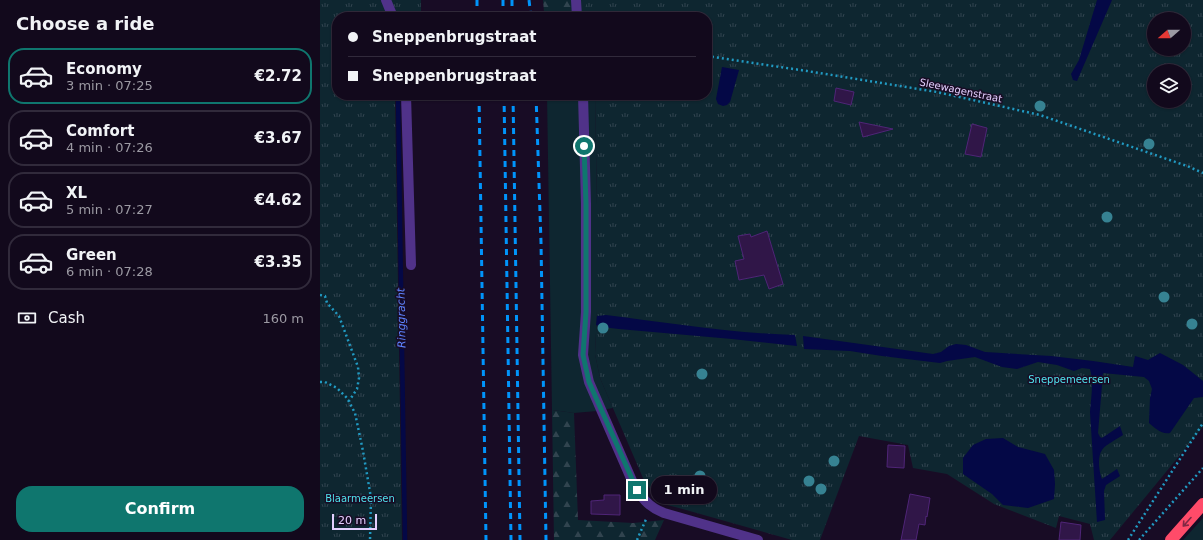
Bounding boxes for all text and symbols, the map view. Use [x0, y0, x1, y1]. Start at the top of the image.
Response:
north arrow [1147, 12, 1191, 56]
map controls [1147, 12, 1191, 108]
text: Choose a ride [16, 13, 155, 34]
text: Sneppenbrugstraat [372, 28, 536, 46]
icon: car [18, 58, 54, 94]
text: Economy [66, 60, 142, 78]
button: layers [1147, 64, 1191, 108]
text: €2.72 [255, 67, 302, 85]
text: Sneppenbrugstraat [372, 67, 536, 85]
street label: Sleewagenstraat [919, 76, 1003, 105]
text: 3 min · 07:25 [66, 78, 153, 93]
icon: car [18, 120, 54, 156]
text: Comfort [66, 122, 134, 140]
text: €3.67 [255, 129, 302, 147]
route start [575, 137, 593, 155]
text: 4 min · 07:26 [66, 140, 153, 155]
icon: car [18, 182, 54, 218]
text: XL [66, 184, 87, 202]
text: €4.62 [255, 191, 302, 209]
text: 5 min · 07:27 [66, 202, 153, 217]
icon: car [18, 244, 54, 280]
text: Green [66, 246, 117, 264]
text: €3.35 [255, 253, 302, 271]
text: 6 min · 07:28 [66, 264, 153, 279]
water label: Ringgracht [394, 287, 409, 348]
icon: cash [16, 307, 38, 329]
text: Cash [48, 309, 85, 327]
text: 160 m [262, 311, 304, 326]
park label: Sneppemeersen [1028, 374, 1110, 385]
callout: 1 min [651, 476, 717, 504]
route end [628, 481, 646, 499]
text: 1 min [664, 482, 704, 497]
button: Confirm [16, 486, 304, 532]
park label: Blaarmeersen [325, 493, 395, 504]
scale bar [332, 512, 377, 531]
text: 20 m [338, 514, 366, 527]
one-way arrow [1182, 517, 1192, 527]

